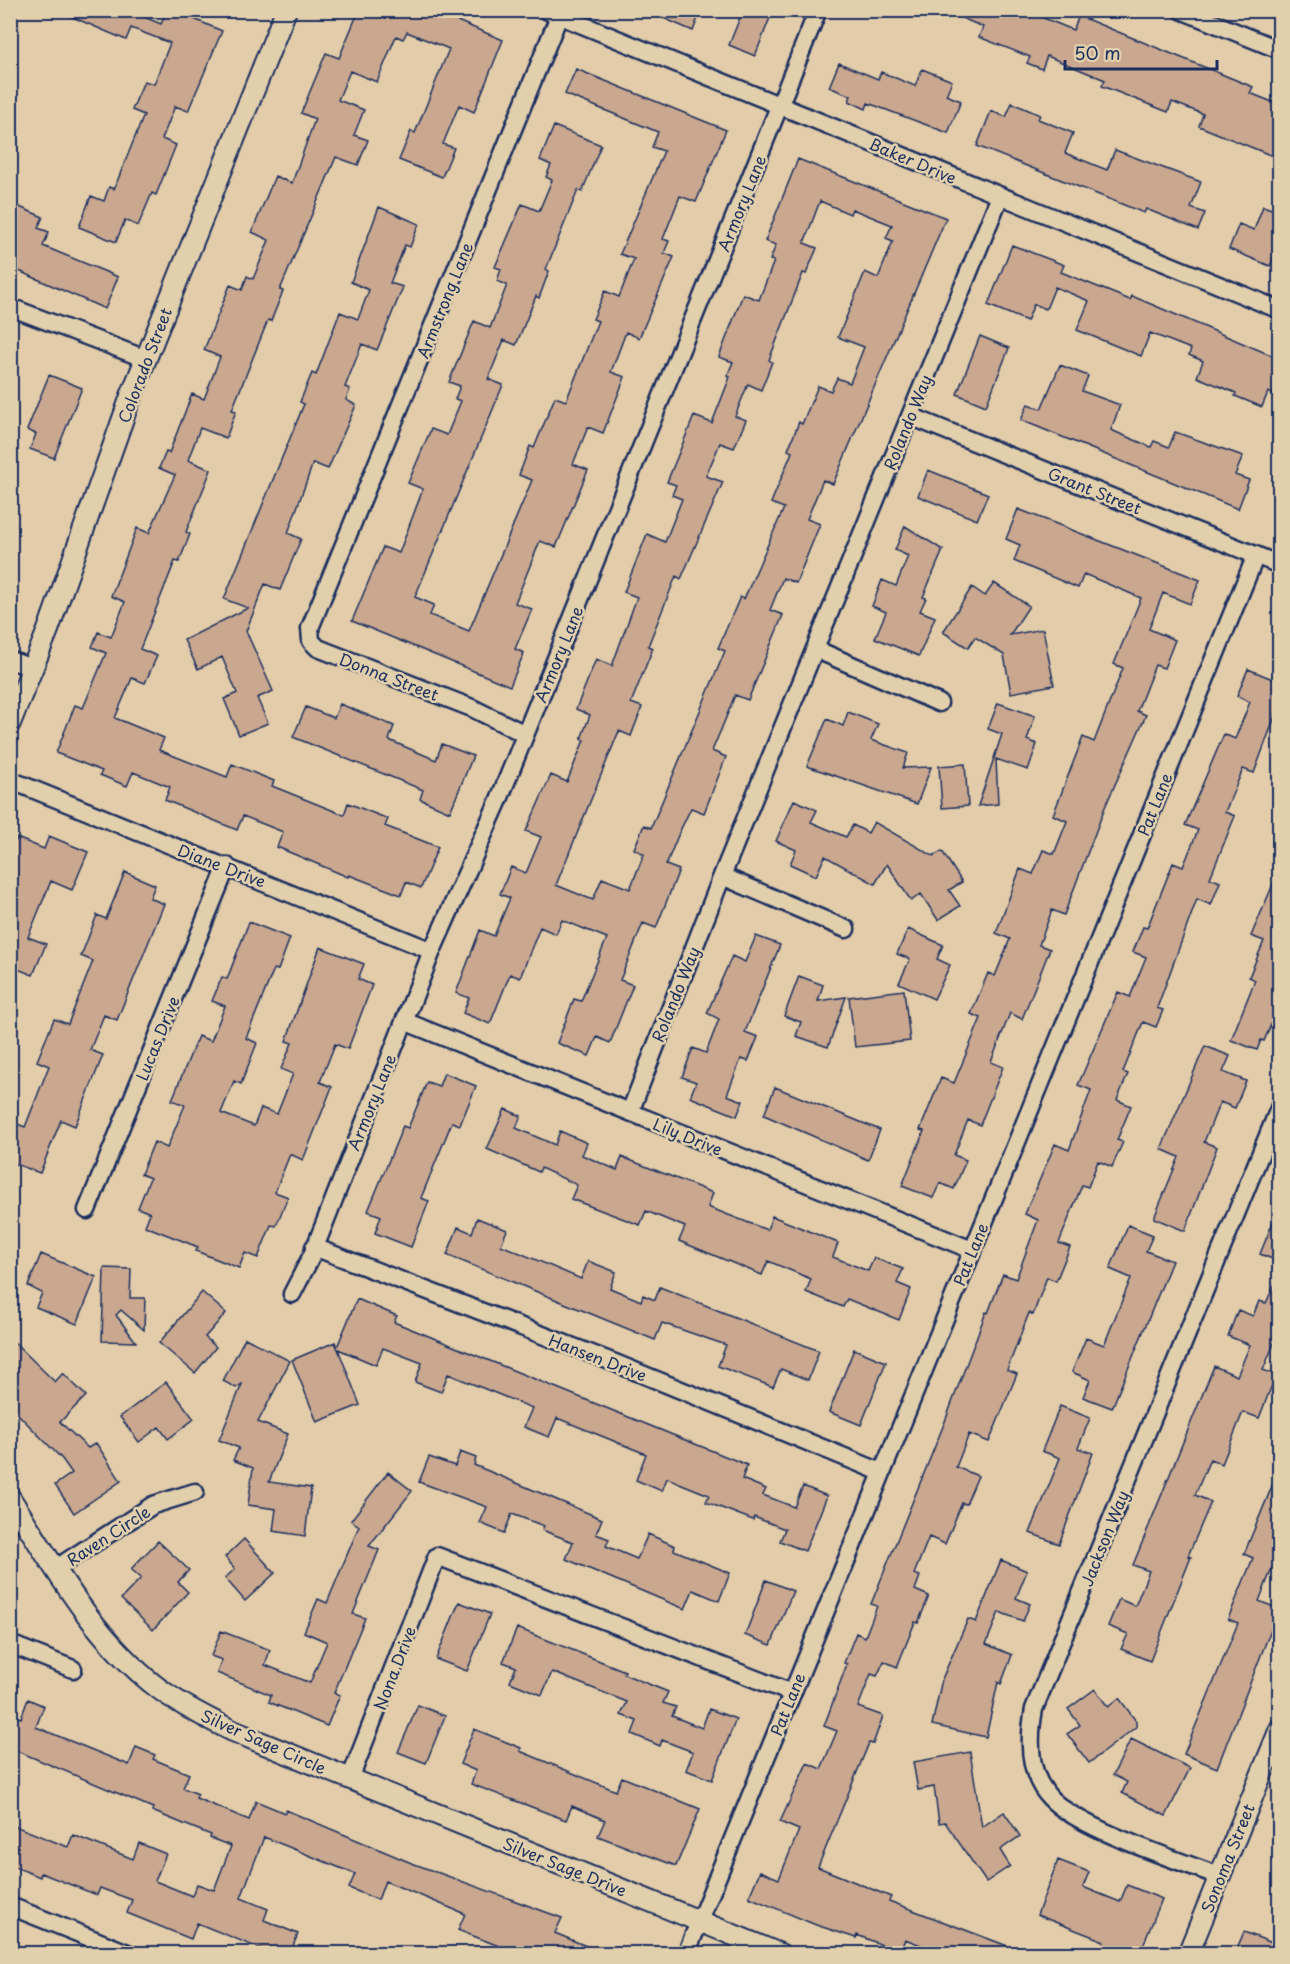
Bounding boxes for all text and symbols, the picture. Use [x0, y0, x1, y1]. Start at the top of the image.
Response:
scale bar [1065, 33, 1216, 71]
text: 50 m [1074, 39, 1121, 66]
street label: Baker Drive [865, 131, 961, 189]
street label: Armory Lane [711, 151, 771, 255]
street label: Armstrong Lane [410, 238, 478, 362]
street label: Colorado Street [111, 304, 177, 426]
street label: Rolando Way [877, 371, 937, 473]
street label: Grant Street [1045, 460, 1146, 520]
street label: Armory Lane [528, 602, 588, 706]
street label: Donna Street [336, 646, 443, 706]
street label: Pat Lane [1130, 769, 1178, 839]
street label: Diane Drive [175, 837, 269, 893]
street label: Rolando Way [645, 943, 705, 1045]
street label: Lucas Drive [129, 992, 185, 1084]
street label: Armory Lane [341, 1050, 401, 1154]
street label: Lily Drive [650, 1111, 726, 1161]
street label: Pat Lane [946, 1219, 994, 1289]
street label: Hansen Drive [546, 1327, 650, 1387]
street label: Jackson Way [1074, 1486, 1134, 1590]
street label: Raven Circle [61, 1499, 155, 1571]
street label: Nona Drive [367, 1623, 421, 1713]
street label: Pat Lane [763, 1669, 811, 1739]
street label: Silver Sage Circle [198, 1703, 330, 1779]
street label: Sonoma Street [1194, 1799, 1260, 1916]
street label: Silver Sage Drive [500, 1830, 630, 1902]

